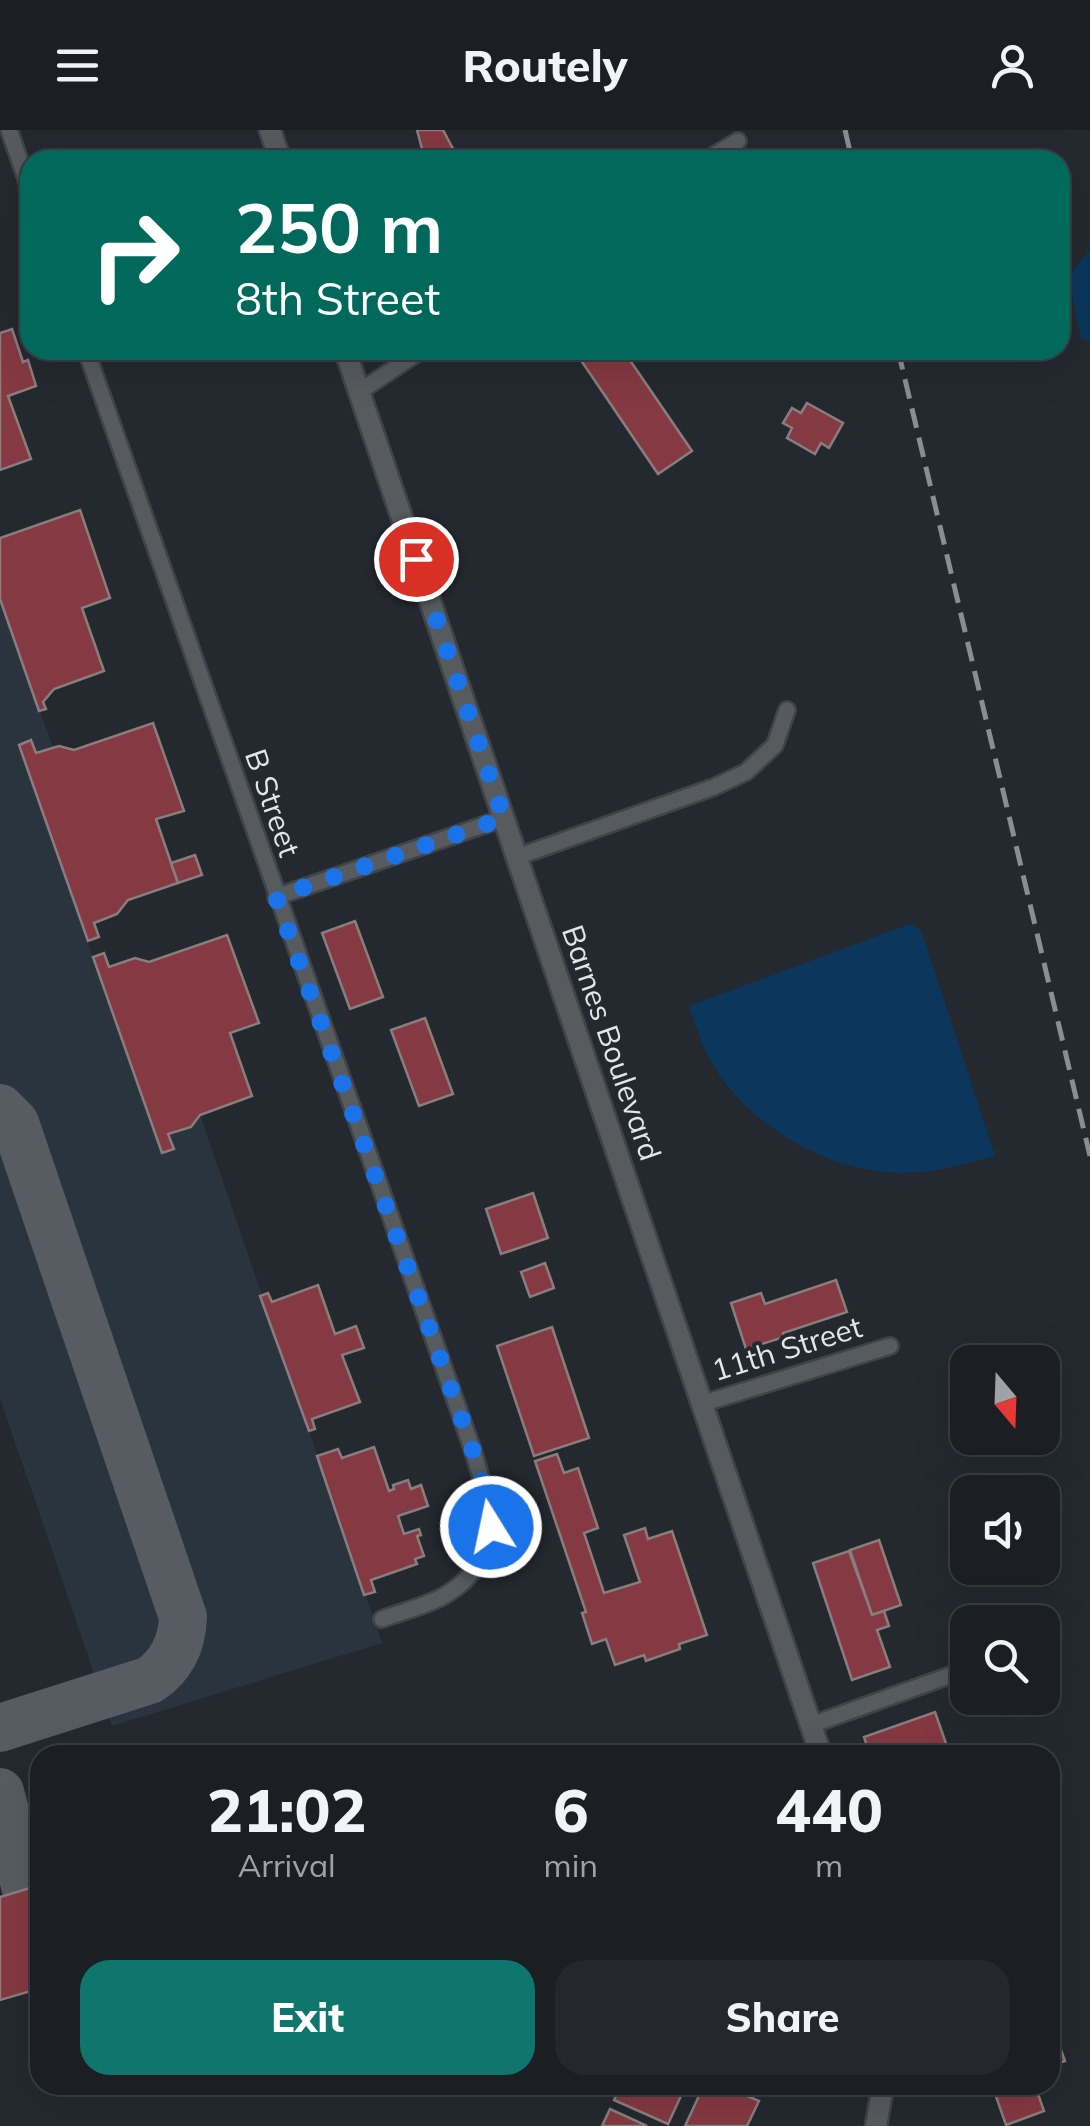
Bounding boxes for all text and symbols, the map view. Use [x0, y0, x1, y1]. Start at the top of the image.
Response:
text: Routely [462, 37, 628, 93]
icon: menu [50, 38, 105, 93]
icon: person [985, 38, 1040, 93]
text: 250 m [235, 183, 443, 271]
icon: right [70, 190, 200, 320]
text: 8th Street [235, 270, 440, 326]
pin [374, 517, 459, 602]
icon: arrive [389, 532, 444, 587]
street label: B Street [237, 744, 309, 861]
street label: Barnes Boulevard [554, 920, 670, 1165]
street label: 11th Street [707, 1307, 866, 1389]
north arrow [950, 1345, 1060, 1455]
map controls [950, 1345, 1060, 1715]
position arrow [439, 1475, 543, 1579]
button: sound [950, 1475, 1060, 1585]
button: search [950, 1605, 1060, 1715]
text: 21:02 [207, 1772, 367, 1847]
text: 6 [553, 1772, 589, 1847]
text: 440 [775, 1772, 883, 1847]
text: Arrival [238, 1845, 336, 1885]
text: min [544, 1845, 598, 1885]
text: m [815, 1845, 843, 1885]
button: Exit [80, 1960, 535, 2075]
button: Share [555, 1960, 1010, 2075]

